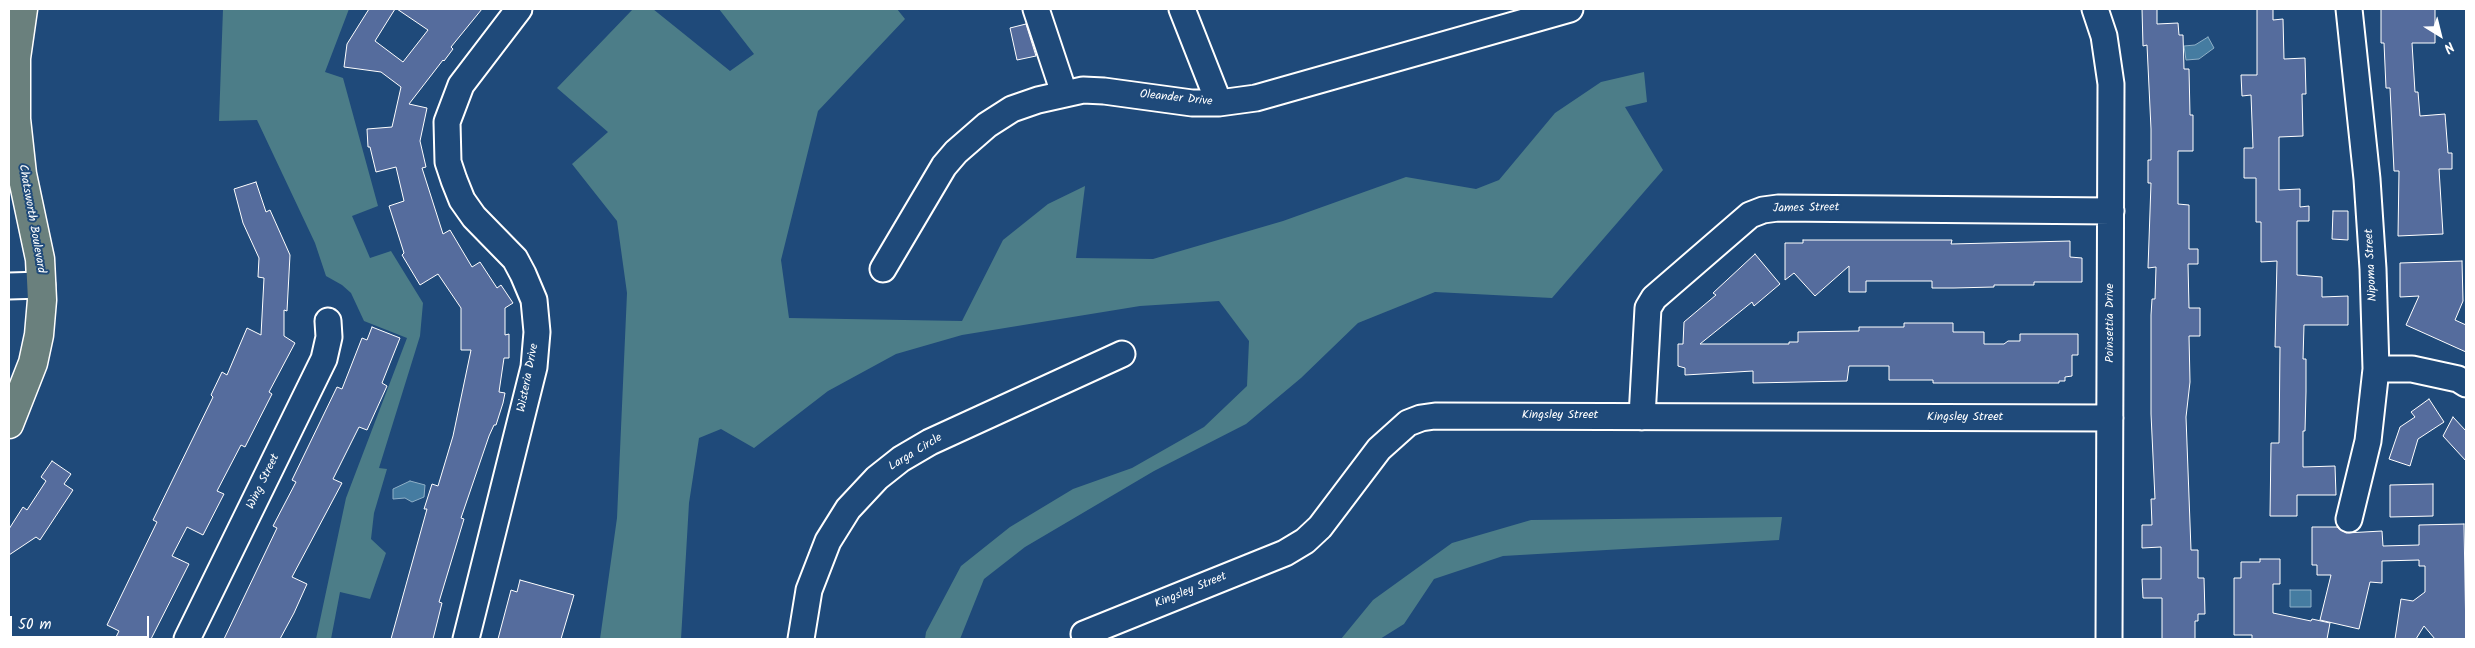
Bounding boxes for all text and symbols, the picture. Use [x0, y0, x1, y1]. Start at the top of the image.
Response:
north arrow [2415, 10, 2465, 60]
text: N [2439, 36, 2459, 59]
street label: Oleander Drive [1139, 88, 1213, 110]
street label: Chatsworth Boulevard [14, 163, 48, 275]
street label: James Street [1773, 201, 1839, 217]
street label: Nipoma Street [2363, 228, 2381, 302]
street label: Poinsettia Drive [2104, 283, 2118, 363]
street label: Wisteria Drive [515, 342, 543, 414]
street label: Kingsley Street [1522, 409, 1598, 423]
street label: Kingsley Street [1927, 411, 2003, 425]
street label: Larga Circle [887, 431, 945, 475]
street label: Wing Street [244, 452, 284, 512]
street label: Kingsley Street [1153, 570, 1229, 612]
scale bar [12, 606, 151, 638]
text: 50 m [18, 613, 52, 637]

